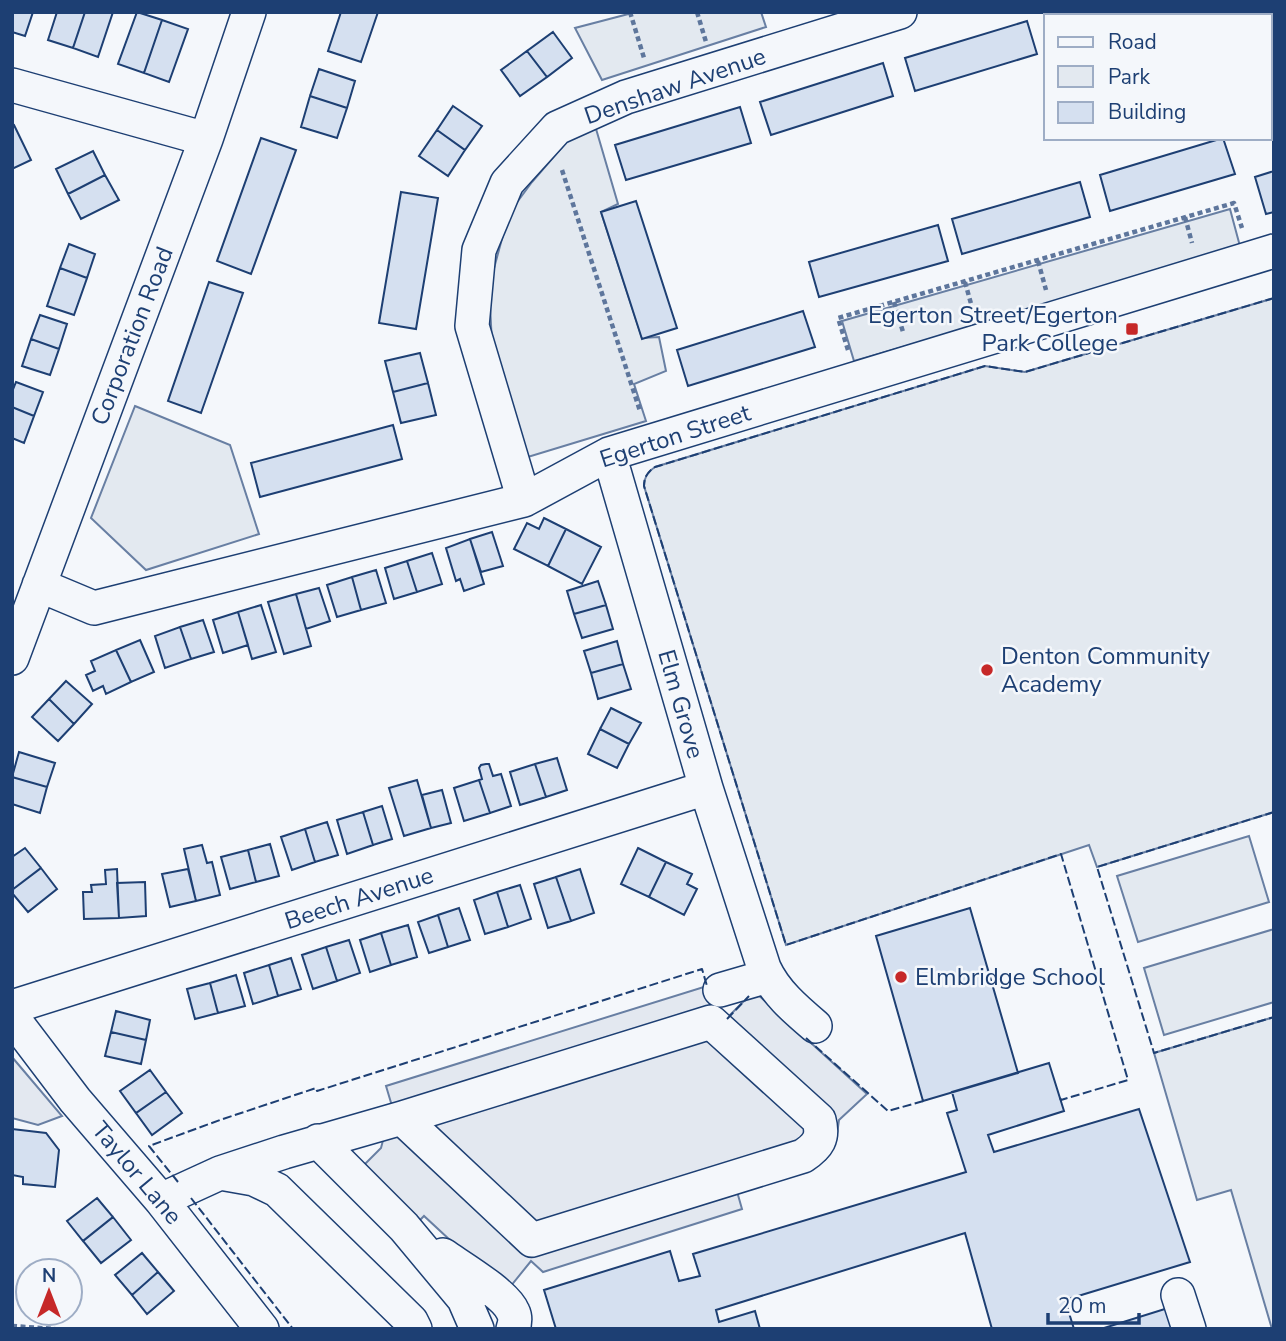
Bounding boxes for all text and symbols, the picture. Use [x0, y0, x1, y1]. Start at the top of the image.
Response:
legend [1044, 14, 1272, 140]
text: Road [1108, 28, 1157, 56]
street label: Denshaw Avenue [580, 40, 770, 132]
text: Park [1108, 63, 1150, 91]
text: Building [1108, 98, 1186, 126]
street label: Corporation Road [83, 242, 181, 430]
place label: Egerton Street/Egerton Park College [868, 299, 1118, 359]
marker: Egerton Street/Egerton Park College [1124, 321, 1140, 337]
street label: Egerton Street [595, 396, 755, 475]
place label: Denton Community Academy [1001, 640, 1211, 700]
street label: Elm Grove [650, 646, 712, 762]
marker: Denton Community Academy [979, 662, 995, 678]
street label: Beech Avenue [281, 859, 437, 937]
place label: Elmbridge School [915, 961, 1105, 993]
marker: Elmbridge School [893, 969, 909, 985]
street label: Taylor Lane [85, 1115, 189, 1231]
north arrow [14, 1257, 84, 1327]
text: N [42, 1263, 56, 1289]
scale bar [1048, 1282, 1139, 1326]
text: 20 m [1058, 1292, 1107, 1320]

